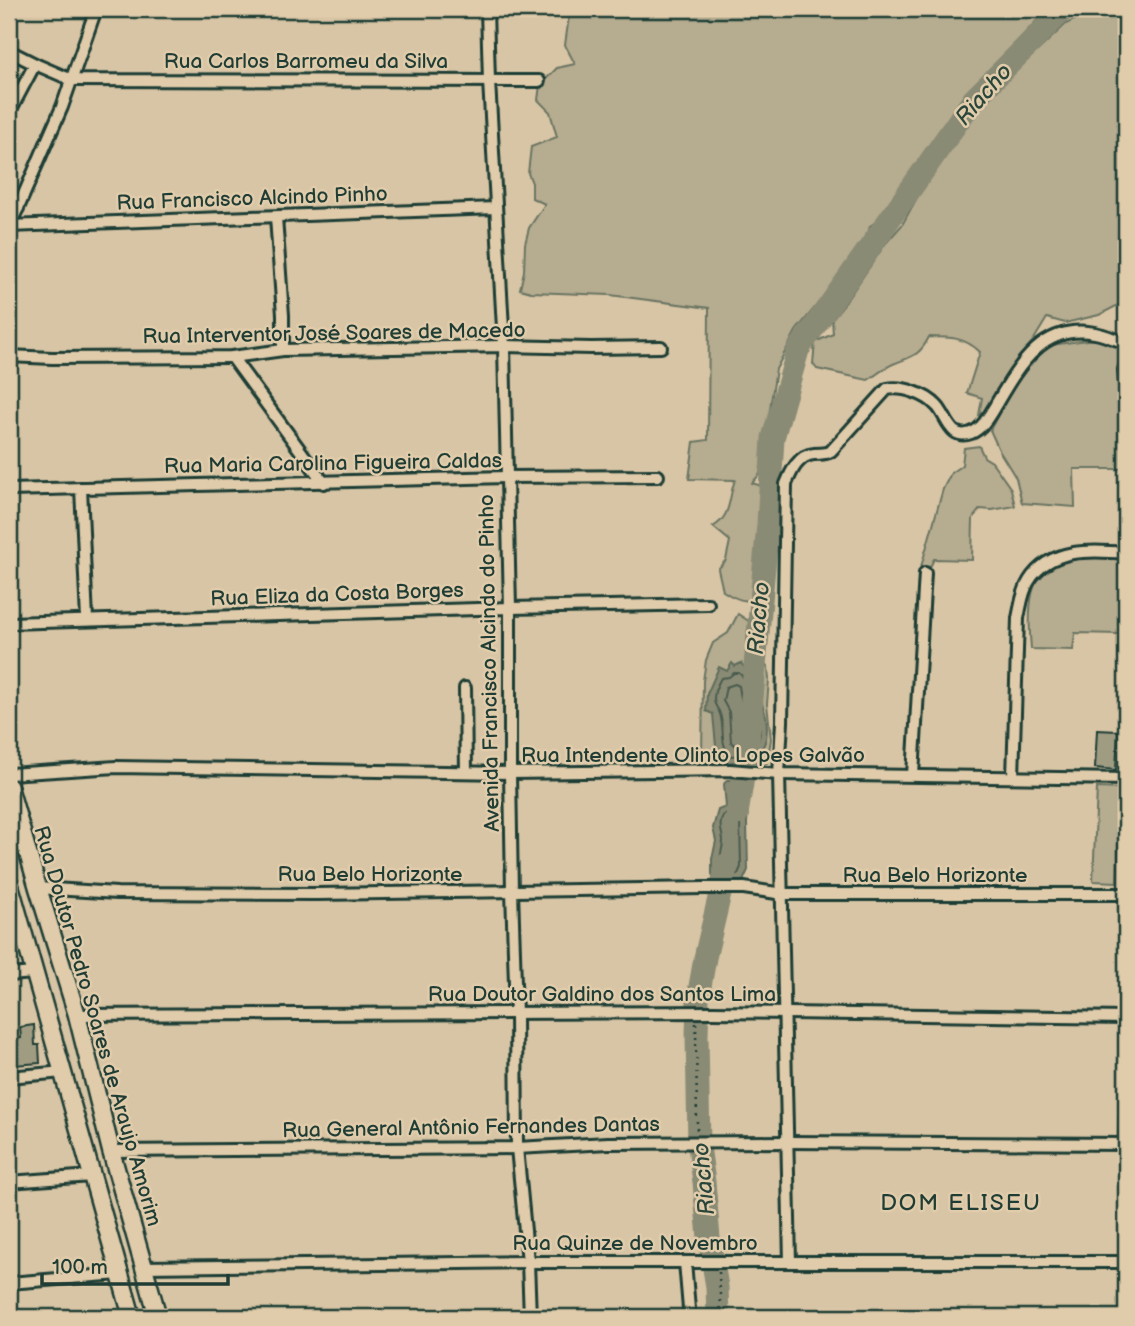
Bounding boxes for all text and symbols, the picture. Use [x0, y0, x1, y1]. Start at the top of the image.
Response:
street label: Rua Carlos Barromeu da Silva [164, 49, 448, 74]
water label: Riacho [949, 58, 1018, 131]
street label: Rua Francisco Alcindo Pinho [116, 181, 388, 216]
street label: Rua Interventor José Soares de Macedo [142, 318, 526, 349]
street label: Rua Maria Carolina Figueira Caldas [164, 448, 502, 479]
street label: Avenida Francisco Alcindo do Pinho [474, 494, 505, 832]
street label: Rua Eliza da Costa Borges [210, 578, 464, 611]
water label: Riacho [742, 581, 776, 656]
street label: Rua Intendente Olinto Lopes Galvão [521, 743, 865, 768]
street label: Rua Doutor Pedro Soares de Araujo Amorim [28, 823, 167, 1229]
street label: Rua Belo Horizonte [278, 862, 462, 887]
street label: Rua Belo Horizonte [843, 863, 1027, 888]
street label: Rua Doutor Galdino dos Santos Lima [428, 982, 776, 1007]
street label: Rua General Antônio Fernandes Dantas [282, 1112, 660, 1143]
water label: Riacho [687, 1141, 721, 1216]
district label: DOM ELISEU [880, 1189, 1042, 1217]
street label: Rua Quinze de Novembro [512, 1231, 758, 1256]
scale bar [42, 1242, 228, 1286]
text: 100 m [52, 1255, 108, 1280]

